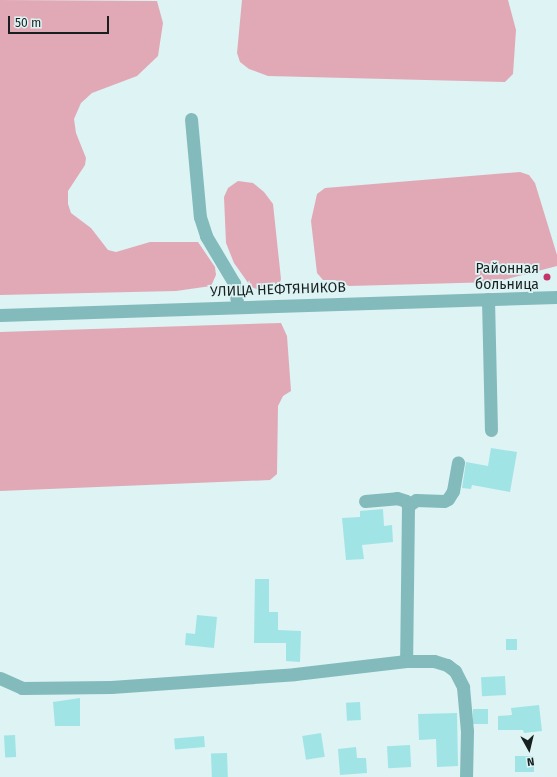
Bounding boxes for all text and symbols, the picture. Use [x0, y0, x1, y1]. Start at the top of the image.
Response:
scale bar [10, 8, 111, 34]
text: 50 m [15, 16, 41, 30]
place label: Районная больница [475, 261, 539, 294]
marker: Районная больница [542, 272, 552, 282]
street label: УЛИЦА НЕФТЯНИКОВ [210, 279, 346, 301]
north arrow [509, 729, 549, 769]
text: N [526, 754, 535, 768]

